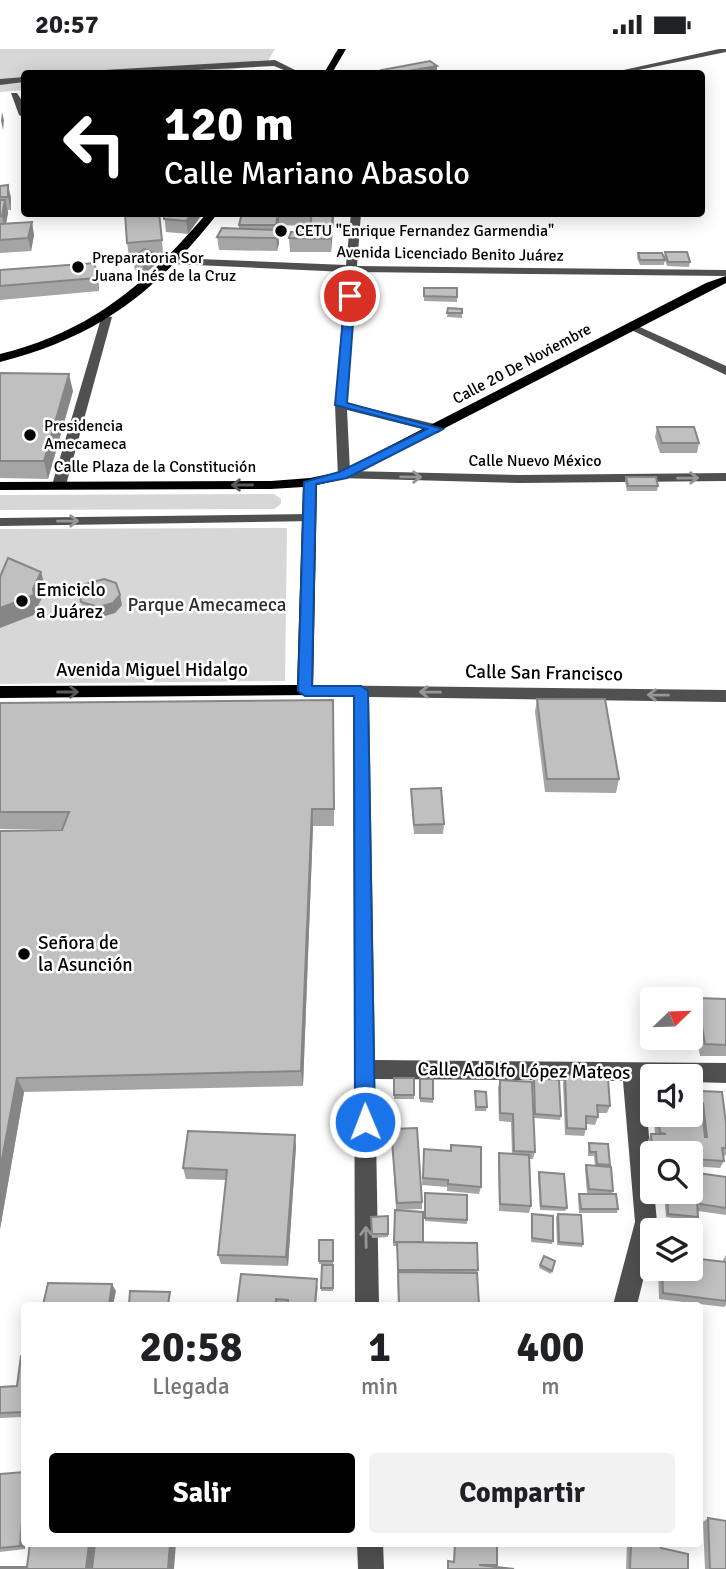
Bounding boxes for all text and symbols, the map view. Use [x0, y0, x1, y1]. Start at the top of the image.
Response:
text: 20:57 [35, 9, 99, 41]
text: 120 m [164, 94, 294, 154]
icon: left [49, 98, 140, 189]
text: Calle Mariano Abasolo [164, 154, 470, 193]
place label: CETU "Enrique Fernandez Garmendia" [295, 221, 554, 241]
marker: CETU "Enrique Fernandez Garmendia" [273, 223, 289, 239]
street label: Avenida Licenciado Benito Juárez [336, 242, 564, 266]
place label: Preparatoria Sor Juana Inés de la Cruz [92, 248, 236, 286]
marker: Preparatoria Sor Juana Inés de la Cruz [70, 259, 86, 275]
pin [320, 266, 380, 326]
icon: arrive [331, 277, 369, 315]
street label: Calle 20 De Noviembre [449, 319, 595, 409]
place label: Presidencia Amecameca [44, 416, 127, 454]
marker: Presidencia Amecameca [22, 427, 38, 443]
street label: Calle Nuevo México [468, 451, 602, 471]
street label: Calle Plaza de la Constitución [54, 457, 256, 477]
one-way arrow [399, 470, 422, 484]
one-way arrow [676, 471, 699, 484]
one-way arrow [231, 478, 254, 492]
one-way arrow [56, 514, 79, 527]
place label: Emiciclo a Juárez [36, 578, 106, 624]
marker: Emiciclo a Juárez [14, 593, 30, 609]
park label: Parque Amecameca [127, 593, 287, 617]
street label: Avenida Miguel Hidalgo [56, 658, 248, 682]
street label: Calle San Francisco [465, 660, 623, 686]
one-way arrow [56, 685, 79, 699]
one-way arrow [419, 685, 442, 699]
one-way arrow [647, 689, 670, 702]
place label: Señora de la Asunción [38, 931, 133, 977]
marker: Señora de la Asunción [16, 946, 32, 962]
north arrow [640, 987, 704, 1050]
map controls [640, 987, 703, 1281]
street label: Calle Adolfo López Mateos [417, 1057, 631, 1085]
button: sound [640, 1064, 703, 1127]
position arrow [328, 1085, 402, 1159]
button: search [640, 1141, 703, 1204]
button: layers [640, 1218, 703, 1281]
one-way arrow [360, 1226, 373, 1249]
text: 20:58 [139, 1322, 243, 1373]
text: 1 [368, 1322, 391, 1373]
text: 400 [516, 1322, 585, 1373]
text: Llegada [152, 1372, 230, 1401]
text: min [361, 1372, 398, 1401]
text: m [541, 1372, 560, 1401]
button: Salir [49, 1453, 355, 1533]
button: Compartir [369, 1453, 675, 1533]

